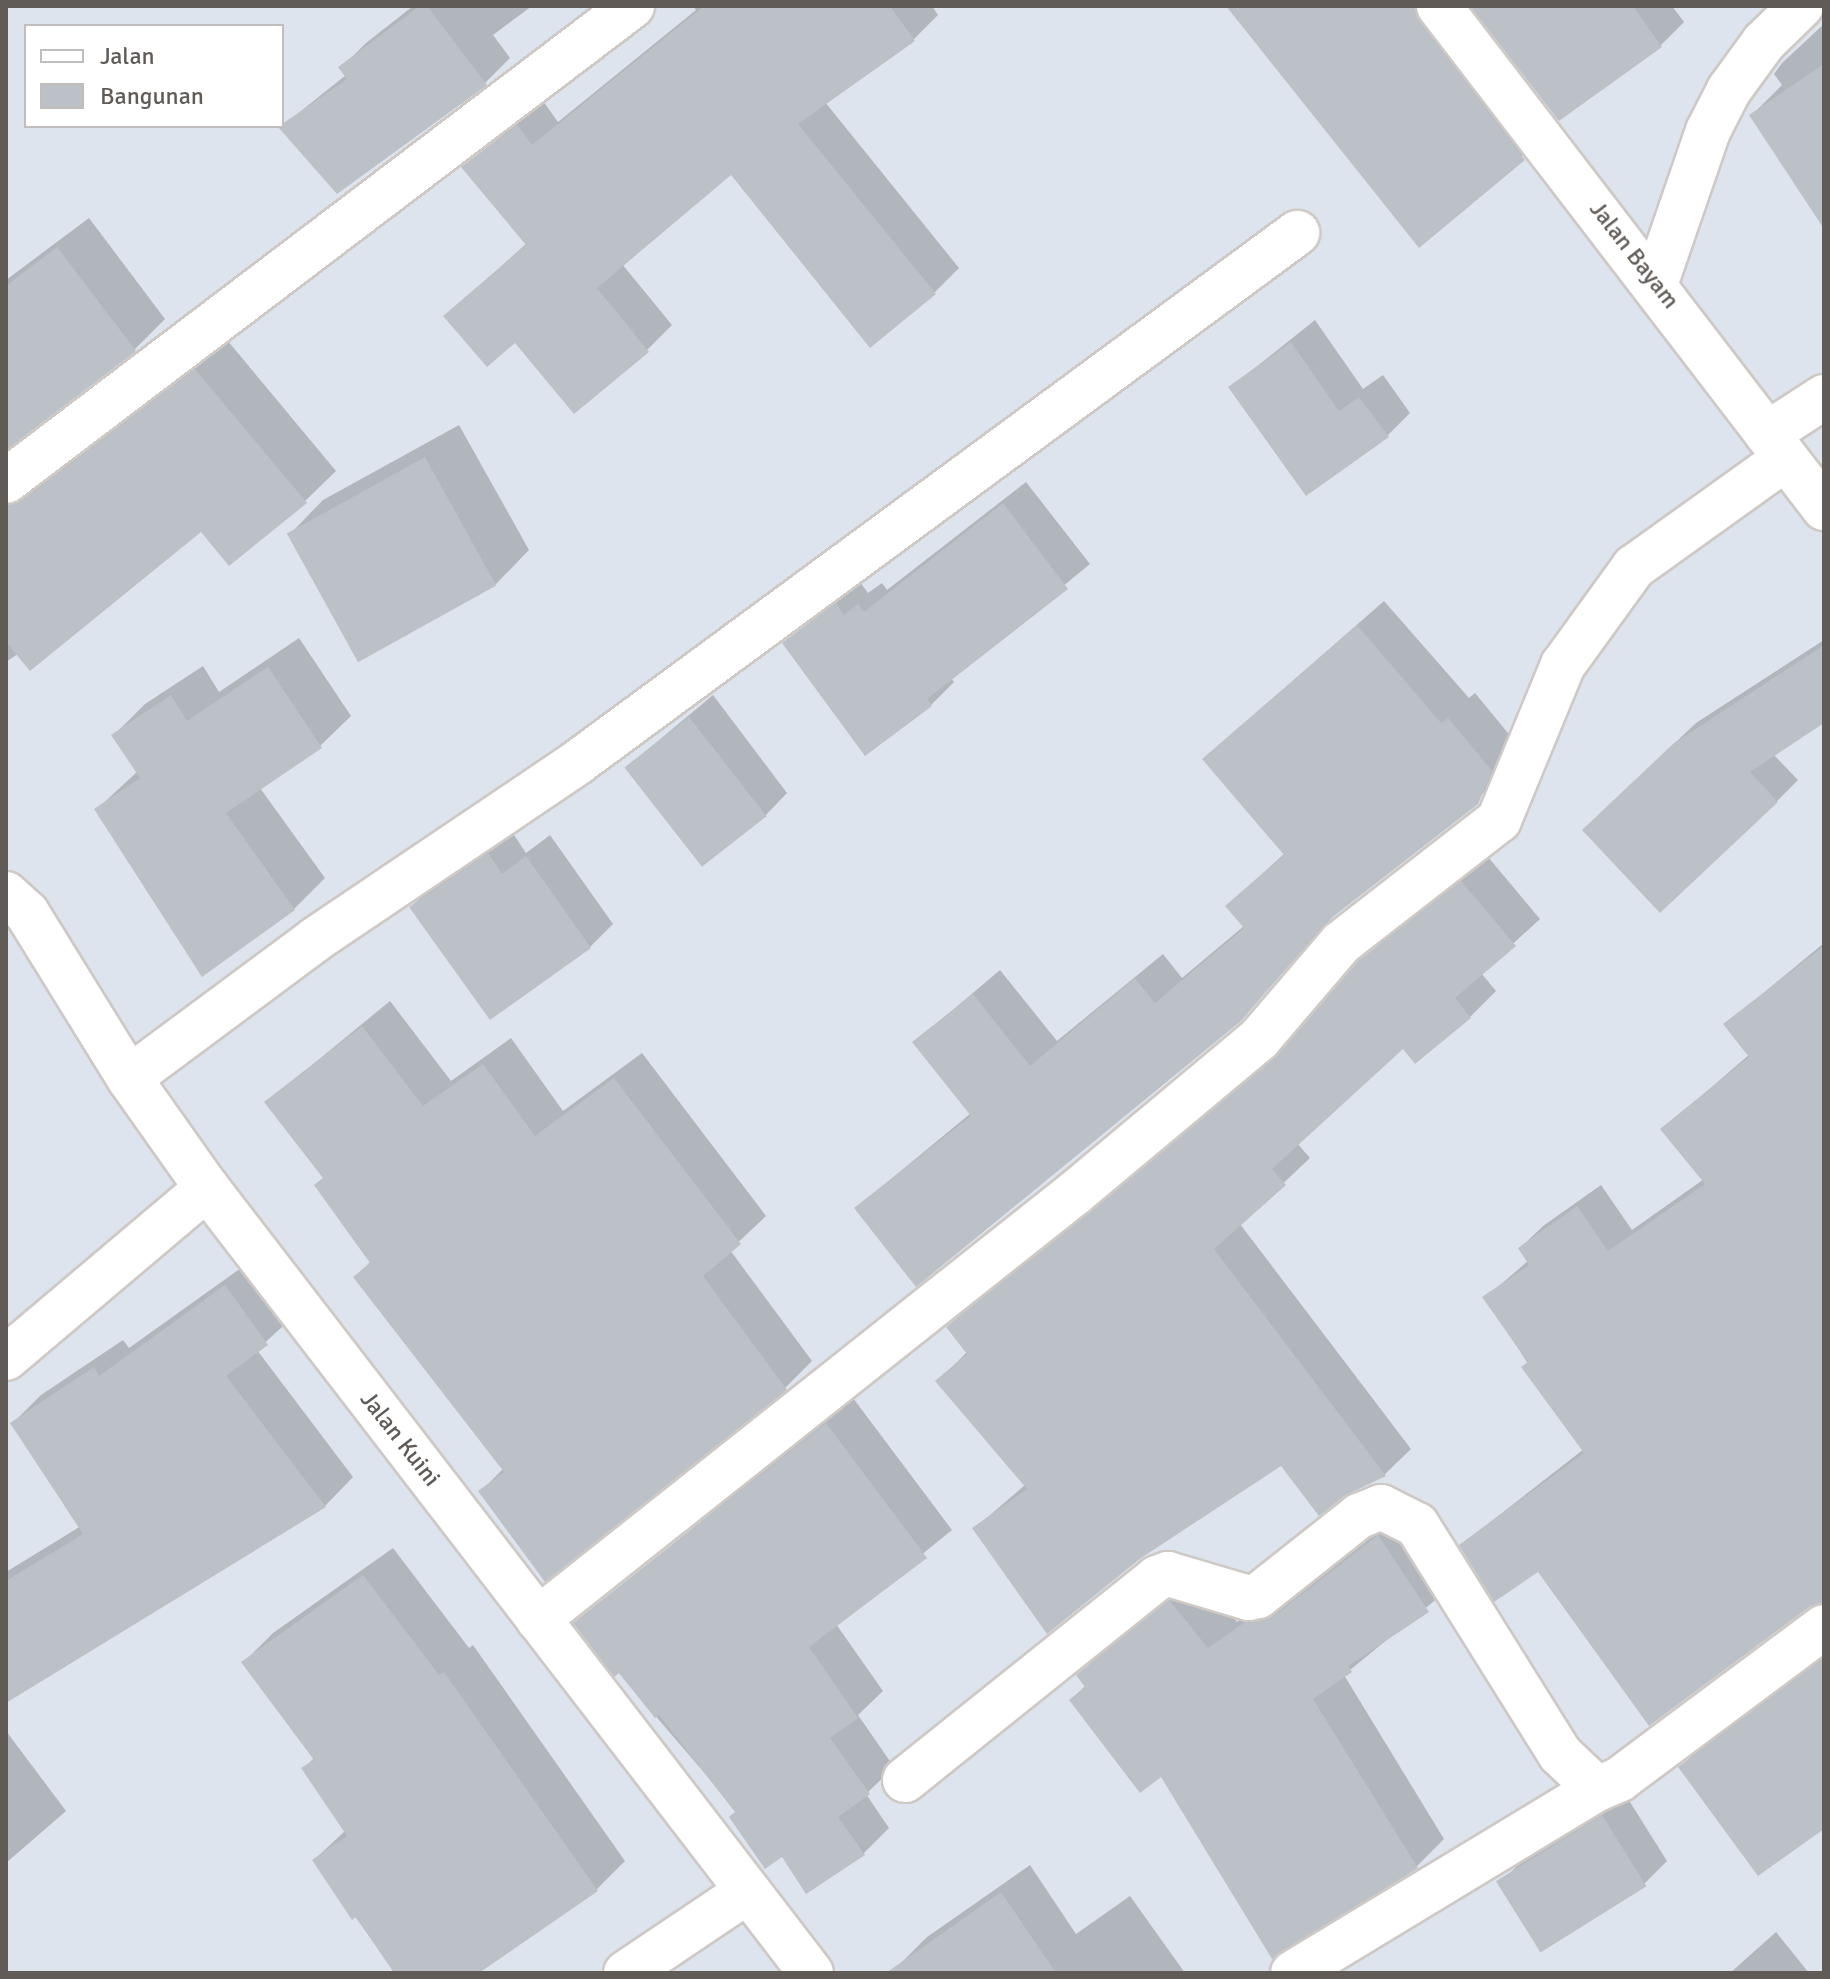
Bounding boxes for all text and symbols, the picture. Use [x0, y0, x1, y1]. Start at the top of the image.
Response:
legend [24, 24, 284, 128]
text: Jalan [100, 41, 155, 71]
text: Bangunan [100, 81, 204, 111]
street label: Jalan Bayam [1583, 195, 1685, 315]
street label: Jalan Kuini [354, 1386, 446, 1492]

